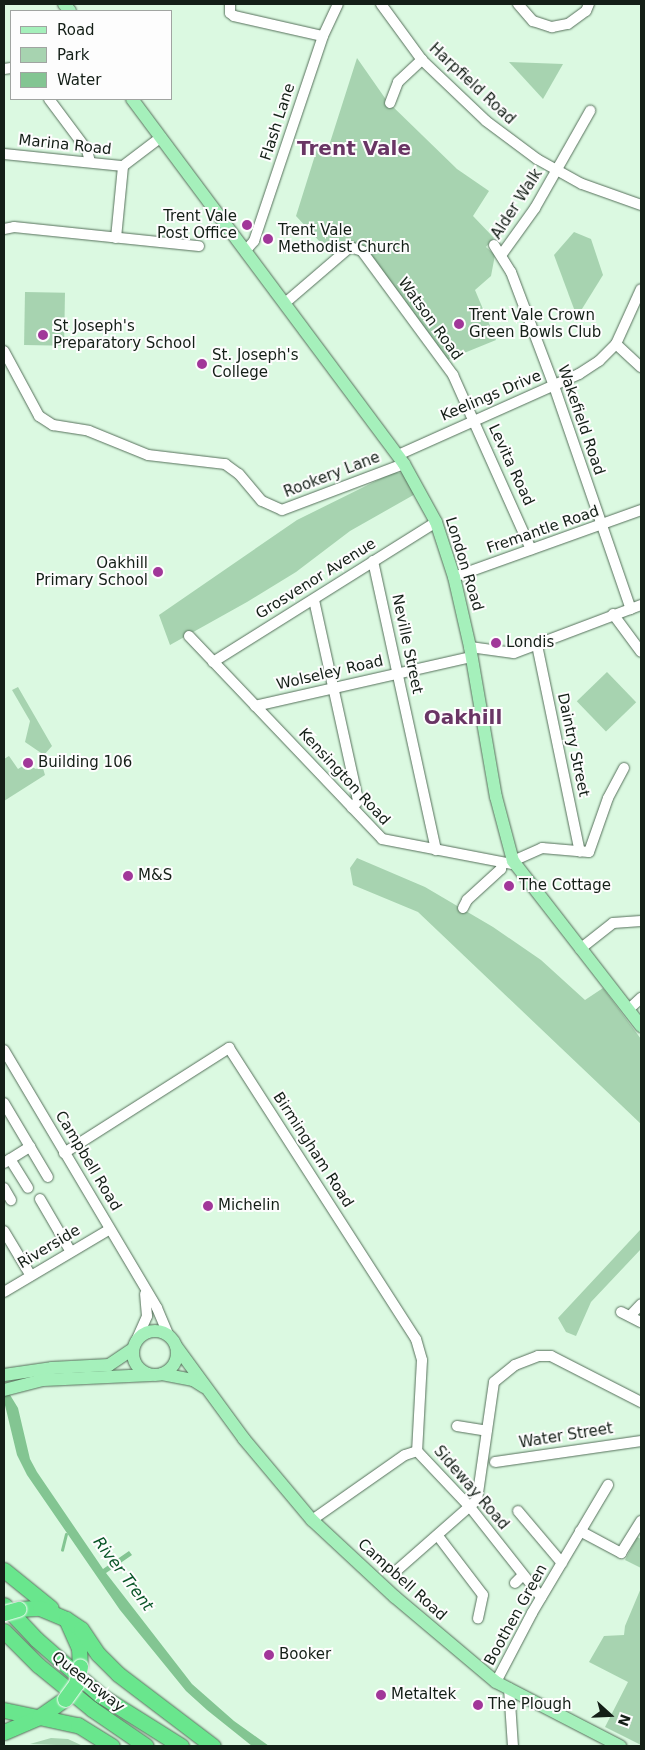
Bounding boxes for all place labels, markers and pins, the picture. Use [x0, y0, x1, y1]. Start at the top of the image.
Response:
place label: Trent Vale Post Office [157, 207, 237, 242]
marker: Trent Vale Post Office [241, 219, 253, 231]
place label: Trent Vale Methodist Church [278, 221, 410, 256]
marker: Trent Vale Methodist Church [262, 233, 274, 245]
place label: Trent Vale Crown Green Bowls Club [469, 306, 601, 341]
place label: St Joseph's Preparatory School [53, 317, 196, 352]
marker: Trent Vale Crown Green Bowls Club [453, 318, 465, 330]
marker: St Joseph's Preparatory School [37, 329, 49, 341]
place label: St. Joseph's College [212, 346, 299, 381]
marker: St. Joseph's College [196, 358, 208, 370]
place label: Oakhill Primary School [35, 554, 148, 589]
marker: Oakhill Primary School [152, 566, 164, 578]
place label: Londis [506, 634, 554, 652]
marker: Londis [490, 637, 502, 649]
place label: Building 106 [38, 754, 132, 772]
marker: Building 106 [22, 757, 34, 769]
place label: M&S [138, 867, 172, 885]
marker: M&S [122, 870, 134, 882]
place label: The Cottage [519, 877, 611, 895]
marker: The Cottage [503, 880, 515, 892]
place label: Michelin [218, 1197, 280, 1215]
marker: Michelin [202, 1200, 214, 1212]
place label: Booker [279, 1646, 331, 1664]
marker: Booker [263, 1649, 275, 1661]
place label: Metaltek [391, 1686, 456, 1704]
marker: Metaltek [375, 1689, 387, 1701]
place label: The Plough [488, 1696, 572, 1714]
marker: The Plough [472, 1699, 484, 1711]

